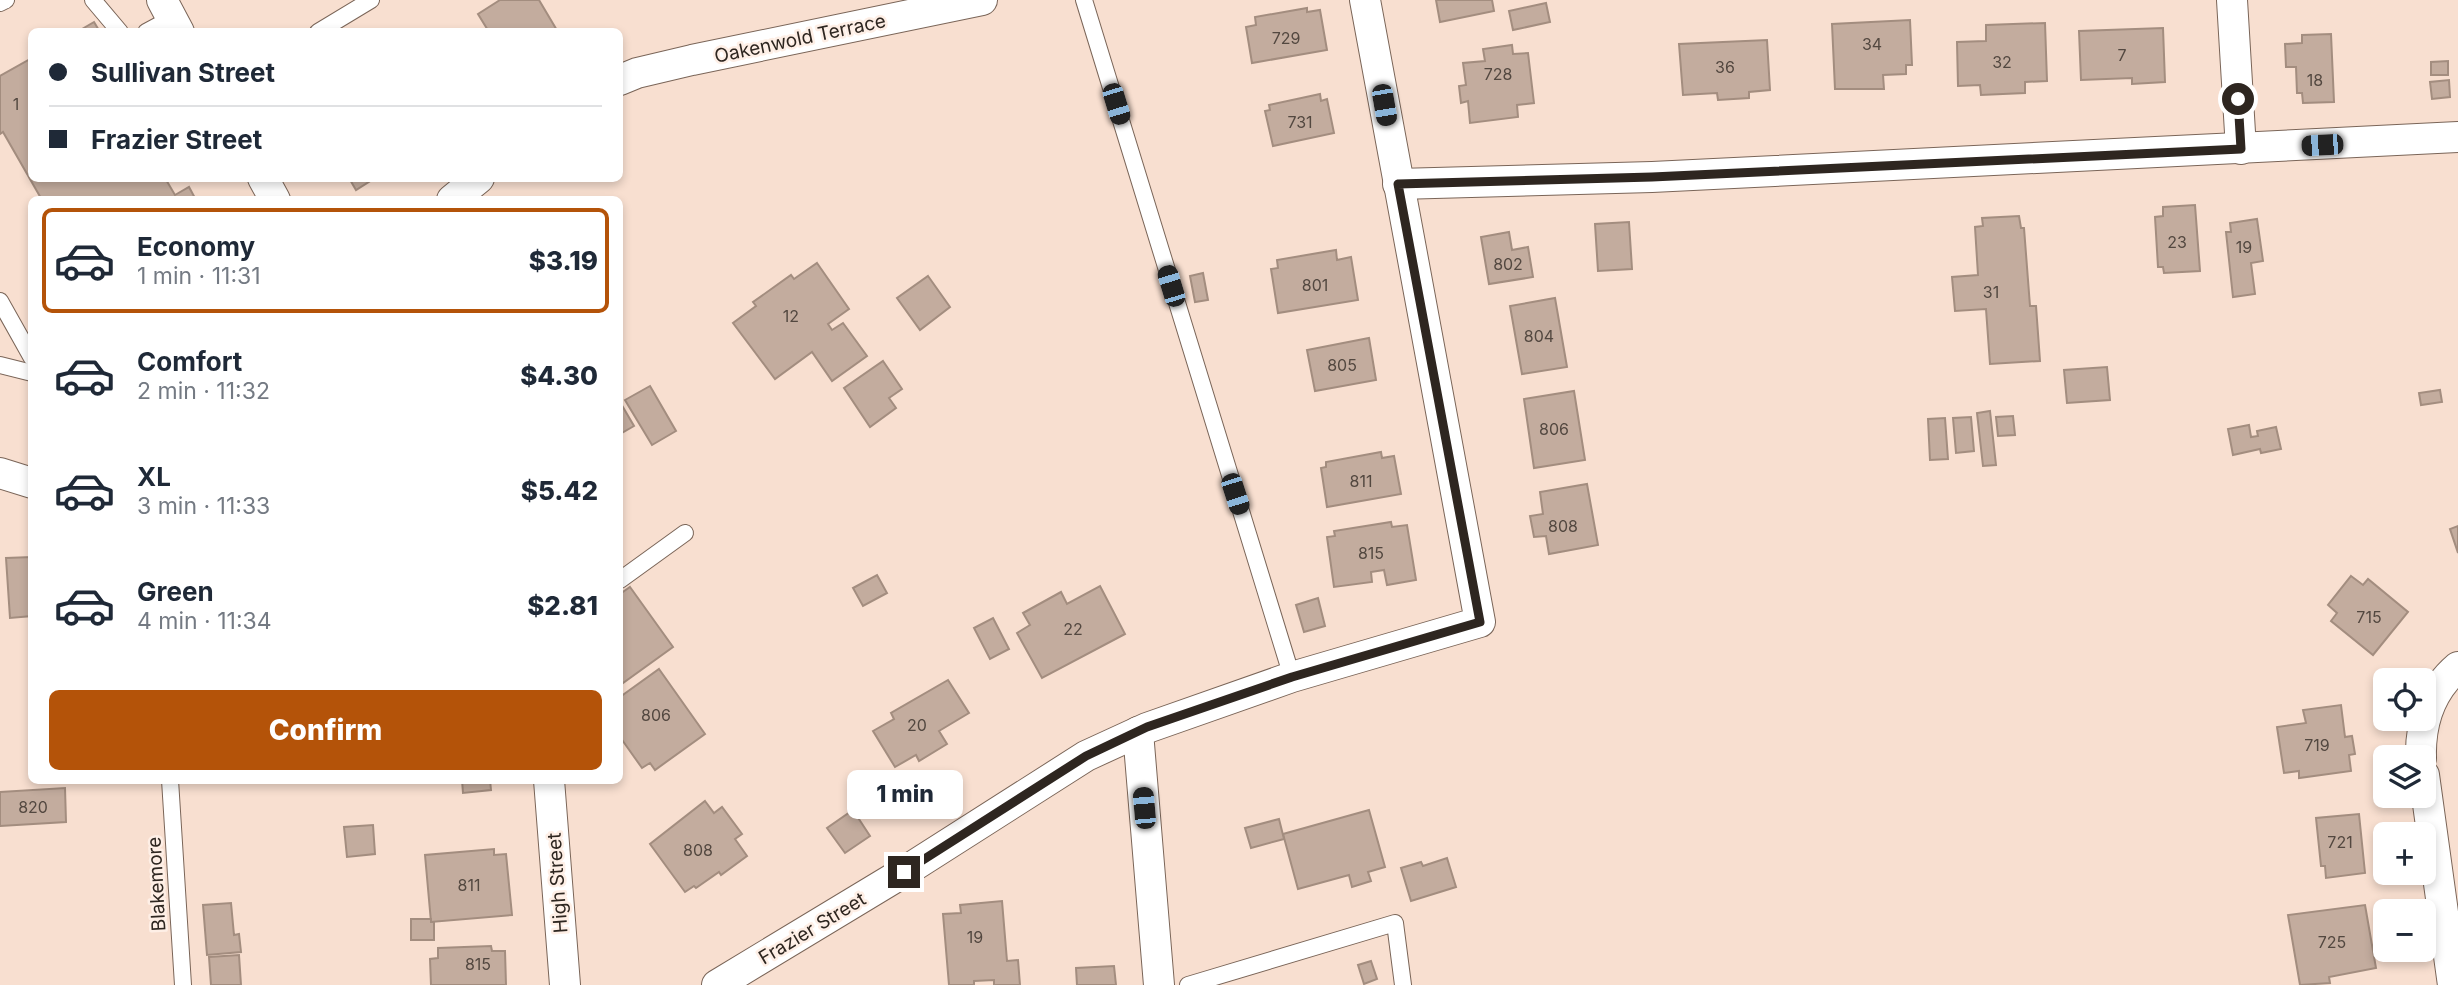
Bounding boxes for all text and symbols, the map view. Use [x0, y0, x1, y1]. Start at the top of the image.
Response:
street label: Oakenwold Terrace [712, 9, 888, 68]
house number: 729 [1272, 28, 1300, 48]
house number: 34 [1862, 34, 1882, 54]
house number: 7 [2117, 45, 2127, 65]
house number: 32 [1992, 52, 2012, 72]
text: Sullivan Street [91, 57, 275, 88]
house number: 36 [1715, 57, 1735, 77]
house number: 728 [1484, 64, 1512, 84]
house number: 18 [2307, 70, 2323, 90]
car [1100, 81, 1133, 127]
car [1371, 82, 1398, 128]
route start [2222, 83, 2254, 115]
house number: 1 [13, 94, 19, 114]
house number: 731 [1287, 112, 1313, 132]
text: Frazier Street [91, 124, 262, 155]
car [2301, 133, 2344, 157]
icon: car [53, 229, 116, 292]
text: Economy [137, 231, 255, 262]
house number: 23 [2167, 232, 2187, 252]
house number: 19 [2236, 237, 2252, 257]
text: $3.19 [529, 245, 598, 276]
house number: 802 [1493, 254, 1523, 274]
text: 1 min · 11:31 [137, 262, 261, 290]
car [1155, 263, 1188, 309]
house number: 801 [1302, 275, 1328, 295]
house number: 31 [1983, 282, 1999, 302]
house number: 12 [783, 306, 799, 326]
house number: 804 [1524, 326, 1554, 346]
icon: car [53, 344, 116, 407]
text: Comfort [137, 346, 242, 377]
house number: 805 [1327, 355, 1357, 375]
text: $4.30 [520, 360, 598, 391]
text: 2 min · 11:32 [137, 377, 270, 405]
house number: 806 [1539, 419, 1569, 439]
icon: car [53, 459, 116, 522]
text: XL [137, 461, 171, 492]
car [1219, 471, 1252, 517]
house number: 811 [1350, 471, 1372, 491]
text: $5.42 [521, 475, 598, 506]
text: 3 min · 11:33 [137, 492, 270, 520]
house number: 808 [1548, 516, 1578, 536]
house number: 815 [1358, 543, 1384, 563]
icon: car [53, 574, 116, 637]
text: Green [137, 576, 214, 607]
text: $2.81 [527, 590, 598, 621]
text: 4 min · 11:34 [137, 607, 272, 635]
house number: 715 [2356, 607, 2382, 627]
house number: 22 [1063, 619, 1083, 639]
map controls [2373, 668, 2436, 962]
button: locate [2373, 668, 2436, 731]
button: Confirm [49, 690, 602, 770]
house number: 806 [641, 705, 671, 725]
house number: 20 [907, 715, 927, 735]
house number: 719 [2304, 735, 2330, 755]
button: layers [2373, 745, 2436, 808]
callout: 1 min [846, 770, 962, 820]
text: 1 min [876, 780, 934, 808]
car [1132, 786, 1157, 830]
house number: 820 [18, 797, 48, 817]
button: + [2373, 822, 2436, 885]
street label: High Street [543, 832, 572, 934]
house number: 721 [2327, 832, 2353, 852]
street label: Blakemore [143, 836, 170, 932]
house number: 808 [683, 840, 713, 860]
route end [888, 856, 920, 888]
house number: 811 [458, 875, 480, 895]
street label: Frazier Street [755, 887, 870, 969]
button: − [2373, 899, 2436, 962]
house number: 19 [967, 927, 983, 947]
house number: 725 [2318, 932, 2346, 952]
house number: 815 [465, 954, 491, 974]

